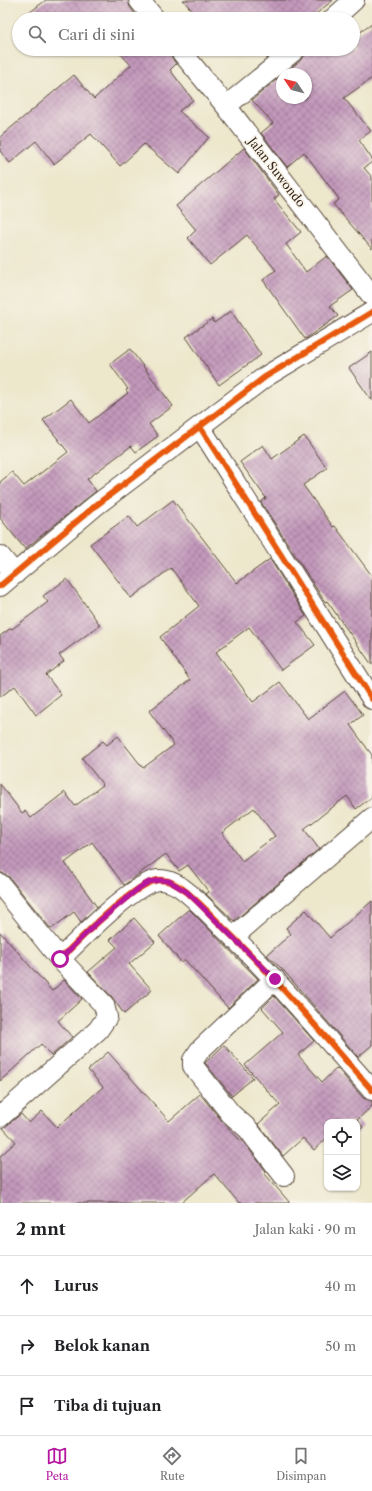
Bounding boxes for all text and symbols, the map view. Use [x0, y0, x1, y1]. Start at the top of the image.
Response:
search box [12, 12, 360, 56]
icon: search [26, 23, 48, 45]
text: Cari di sini [58, 25, 135, 44]
north arrow [276, 68, 312, 104]
street label: Jalan Suwondo [244, 132, 309, 210]
route start [51, 950, 69, 968]
route end [266, 970, 284, 988]
map controls [324, 1119, 360, 1191]
button: locate [324, 1119, 360, 1155]
button: layers [324, 1155, 360, 1191]
text: 2 mnt [16, 1219, 66, 1239]
text: Jalan kaki · 90 m [255, 1221, 356, 1237]
icon: ahead [16, 1275, 38, 1297]
text: Lurus [54, 1276, 99, 1295]
text: 40 m [325, 1278, 356, 1294]
icon: right [16, 1335, 38, 1357]
text: Belok kanan [54, 1336, 150, 1355]
text: 50 m [325, 1338, 356, 1354]
icon: arrive [16, 1395, 38, 1417]
text: Tiba di tujuan [54, 1396, 162, 1415]
tab: Peta [46, 1445, 69, 1483]
tab: Rute [160, 1445, 185, 1483]
tab: Disimpan [276, 1445, 326, 1483]

